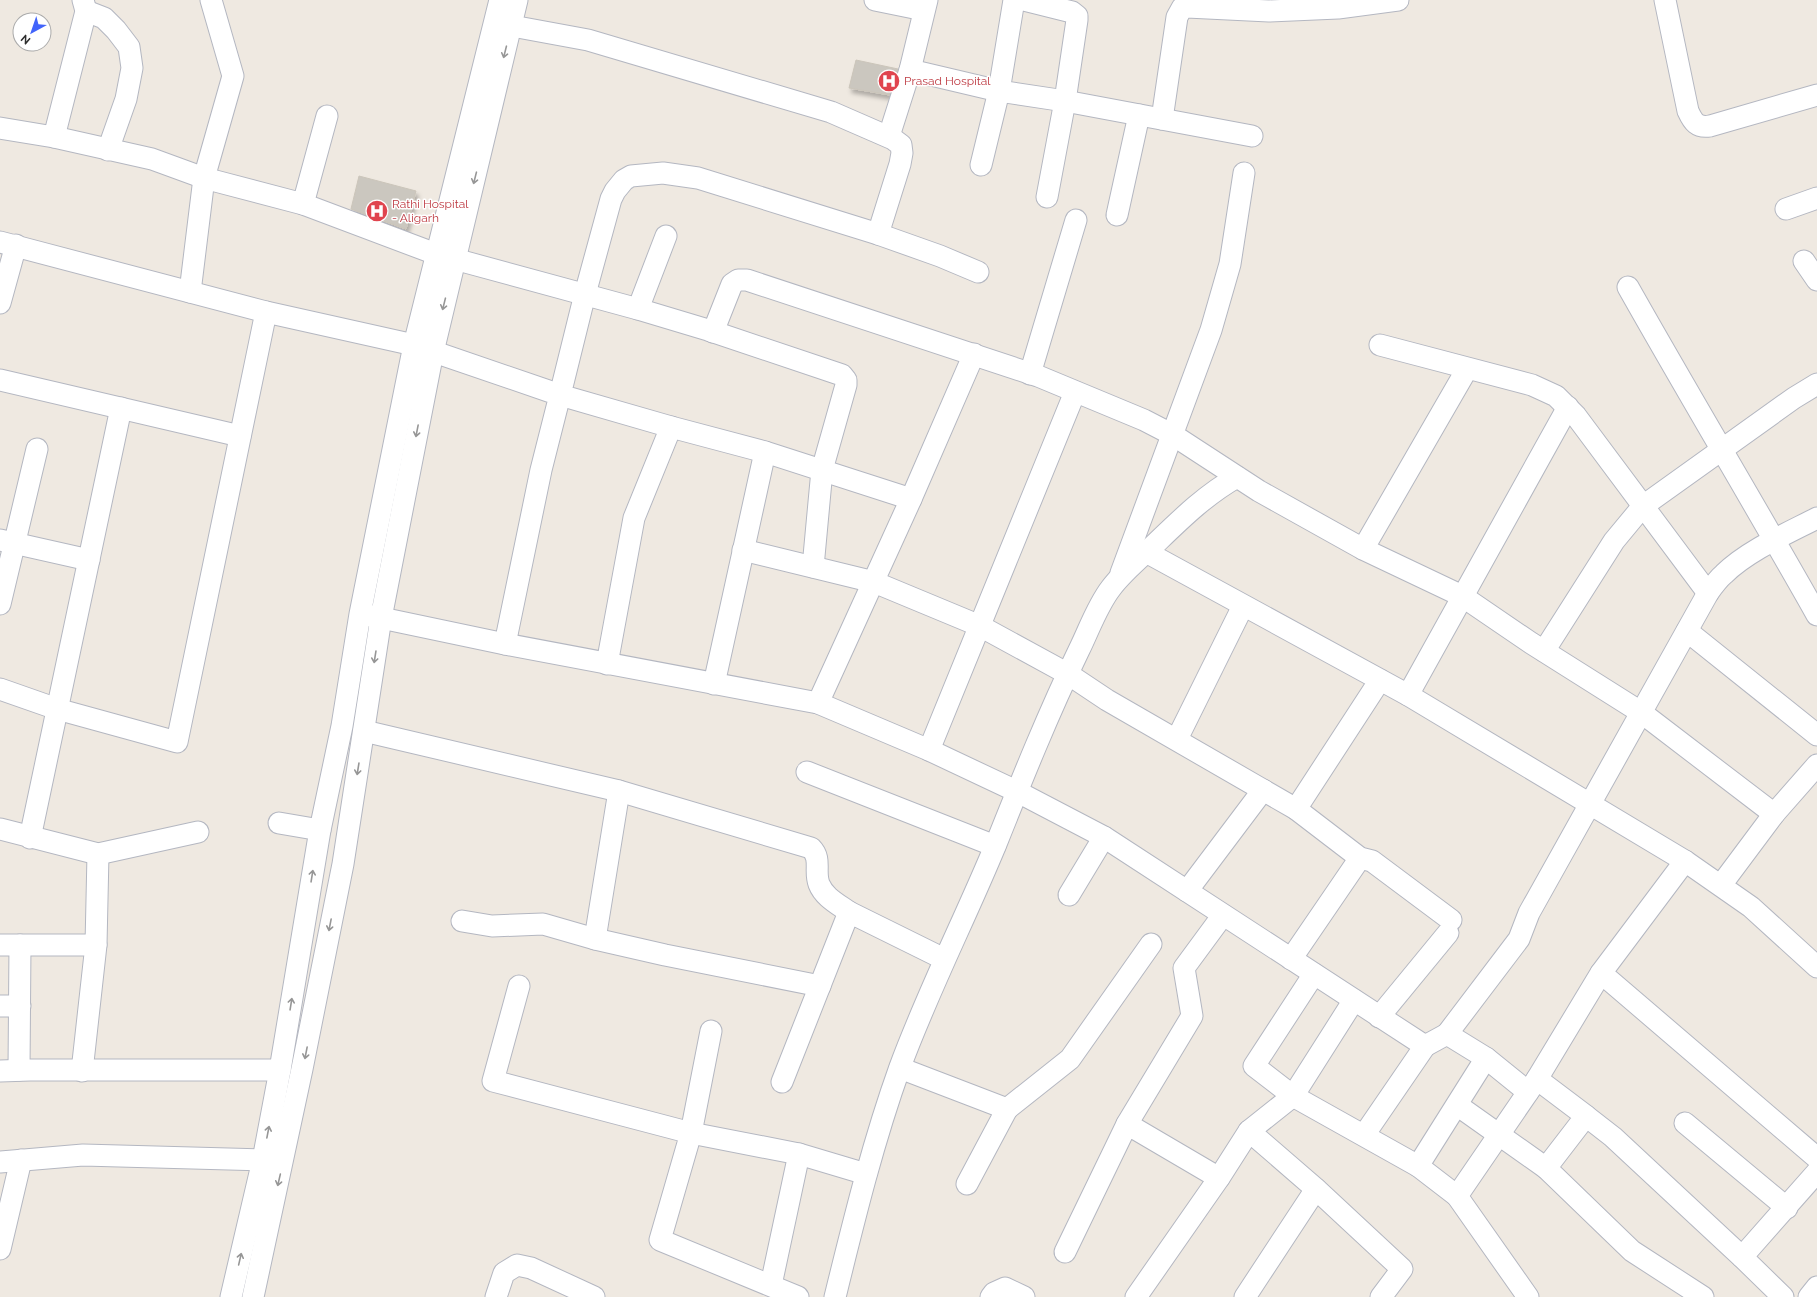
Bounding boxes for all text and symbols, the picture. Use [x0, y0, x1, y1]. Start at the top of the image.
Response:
north arrow [12, 12, 52, 52]
text: N [18, 32, 33, 47]
one-way arrow [501, 45, 509, 58]
hospital icon: Prasad Hospital [876, 68, 902, 94]
place label: Prasad Hospital [904, 74, 991, 88]
one-way arrow [471, 171, 478, 184]
place label: Rathi Hospital - Aligarh [392, 197, 469, 225]
hospital icon: Rathi Hospital - Aligarh [364, 198, 390, 224]
one-way arrow [440, 298, 448, 311]
one-way arrow [413, 425, 421, 438]
one-way arrow [371, 650, 379, 663]
one-way arrow [353, 762, 361, 775]
one-way arrow [308, 870, 316, 883]
one-way arrow [326, 918, 334, 931]
one-way arrow [287, 998, 295, 1011]
one-way arrow [301, 1046, 309, 1059]
one-way arrow [265, 1126, 273, 1139]
one-way arrow [274, 1173, 282, 1186]
one-way arrow [236, 1253, 244, 1266]

